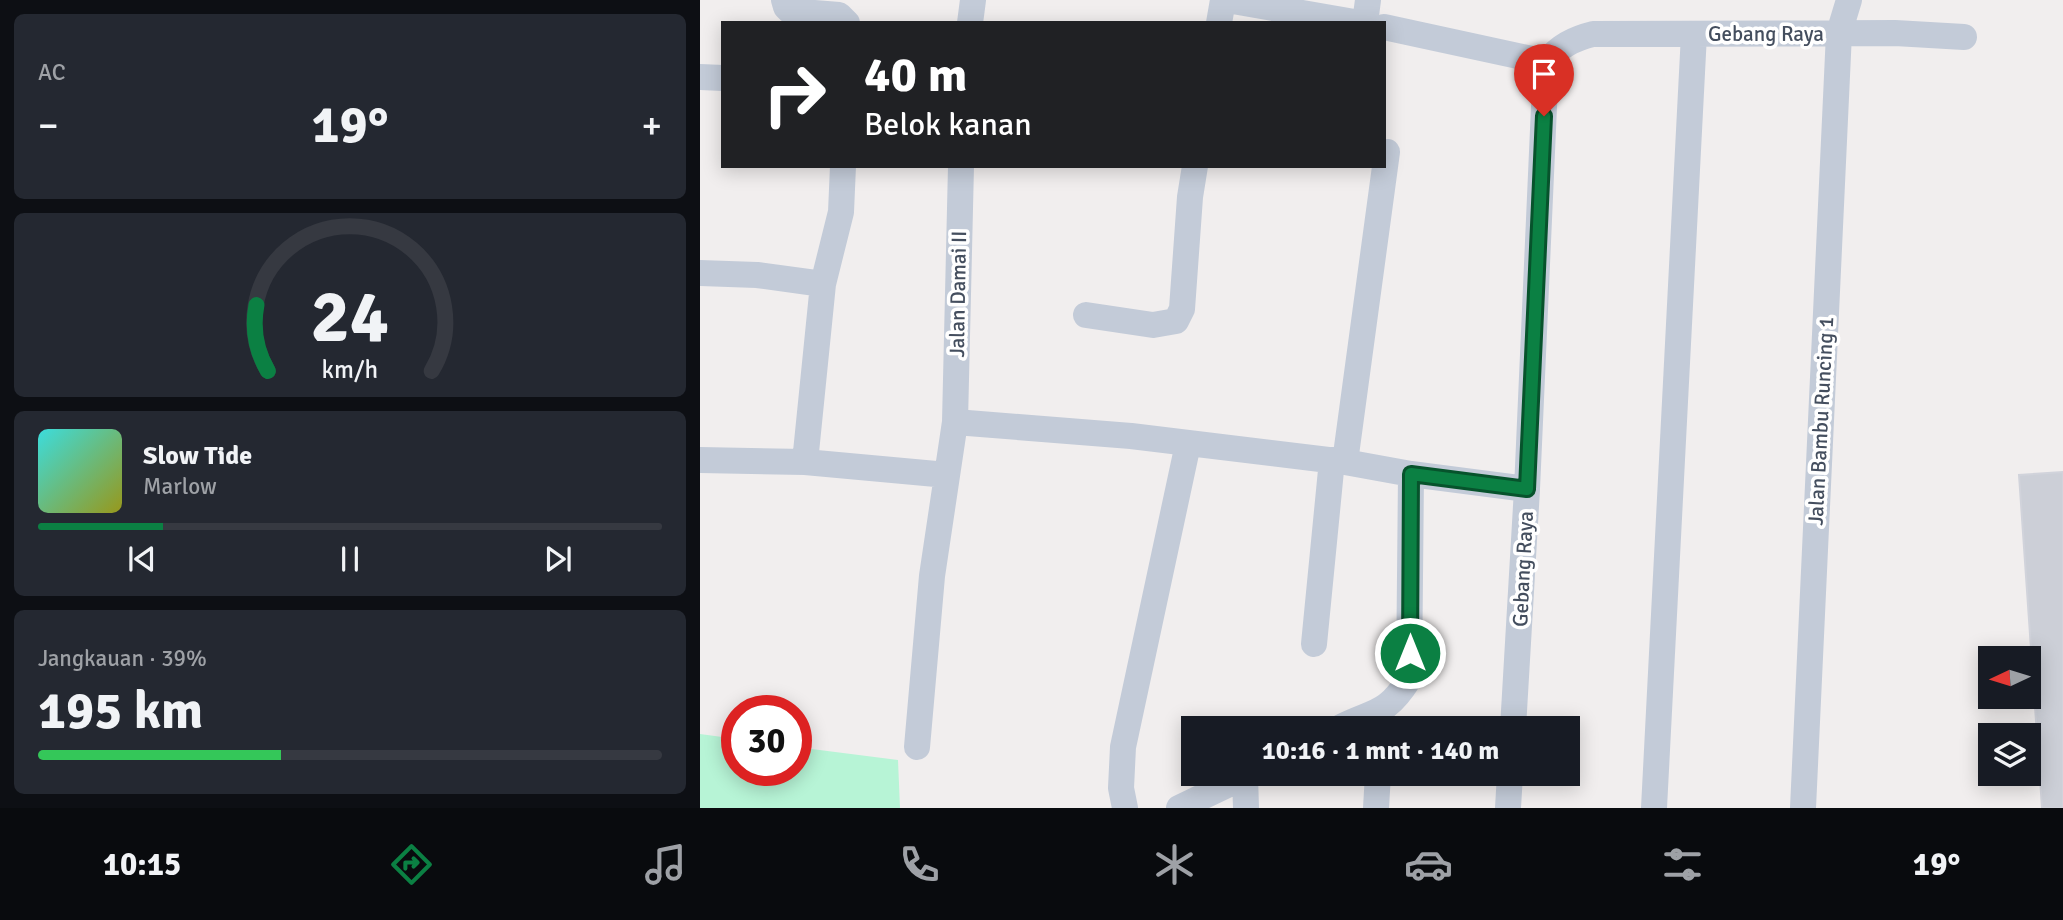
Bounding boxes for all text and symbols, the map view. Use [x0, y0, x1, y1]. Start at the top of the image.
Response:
street label: Gebang Raya [1708, 21, 1824, 47]
pin [1514, 44, 1574, 116]
text: 40 m [864, 45, 967, 105]
icon: right [749, 49, 840, 140]
icon: arrive [1525, 55, 1563, 93]
text: AC [38, 58, 66, 87]
text: 19° [312, 93, 388, 157]
text: − [38, 102, 59, 149]
text: + [641, 102, 662, 149]
text: Belok kanan [864, 105, 1032, 144]
street label: Jalan Damai II [944, 231, 972, 357]
text: 24 [311, 273, 389, 362]
street label: Jalan Bambu Runcing 1 [1803, 316, 1839, 526]
text: km/h [322, 354, 378, 385]
text: Slow Tide [143, 440, 252, 472]
text: Marlow [143, 472, 217, 501]
street label: Gebang Raya [1507, 510, 1539, 628]
icon: previous [123, 540, 161, 578]
icon: pause [331, 540, 369, 578]
icon: next [539, 540, 577, 578]
position arrow [1373, 616, 1447, 690]
text: Jangkauan · 39% [38, 644, 207, 673]
north arrow [1978, 646, 2040, 709]
map controls [1978, 646, 2041, 786]
text: 195 km [38, 679, 203, 743]
speed limit sign: 30 [721, 695, 812, 786]
button: layers [1978, 723, 2041, 786]
text: 10:16 · 1 mnt · 140 m [1262, 735, 1499, 767]
icon: directions [387, 840, 436, 889]
icon: music [641, 840, 690, 889]
icon: phone [895, 840, 944, 889]
icon: climate [1150, 840, 1199, 889]
icon: car [1404, 840, 1453, 889]
icon: filters [1658, 840, 1707, 889]
text: 10:15 [103, 845, 181, 884]
text: 19° [1913, 845, 1960, 884]

